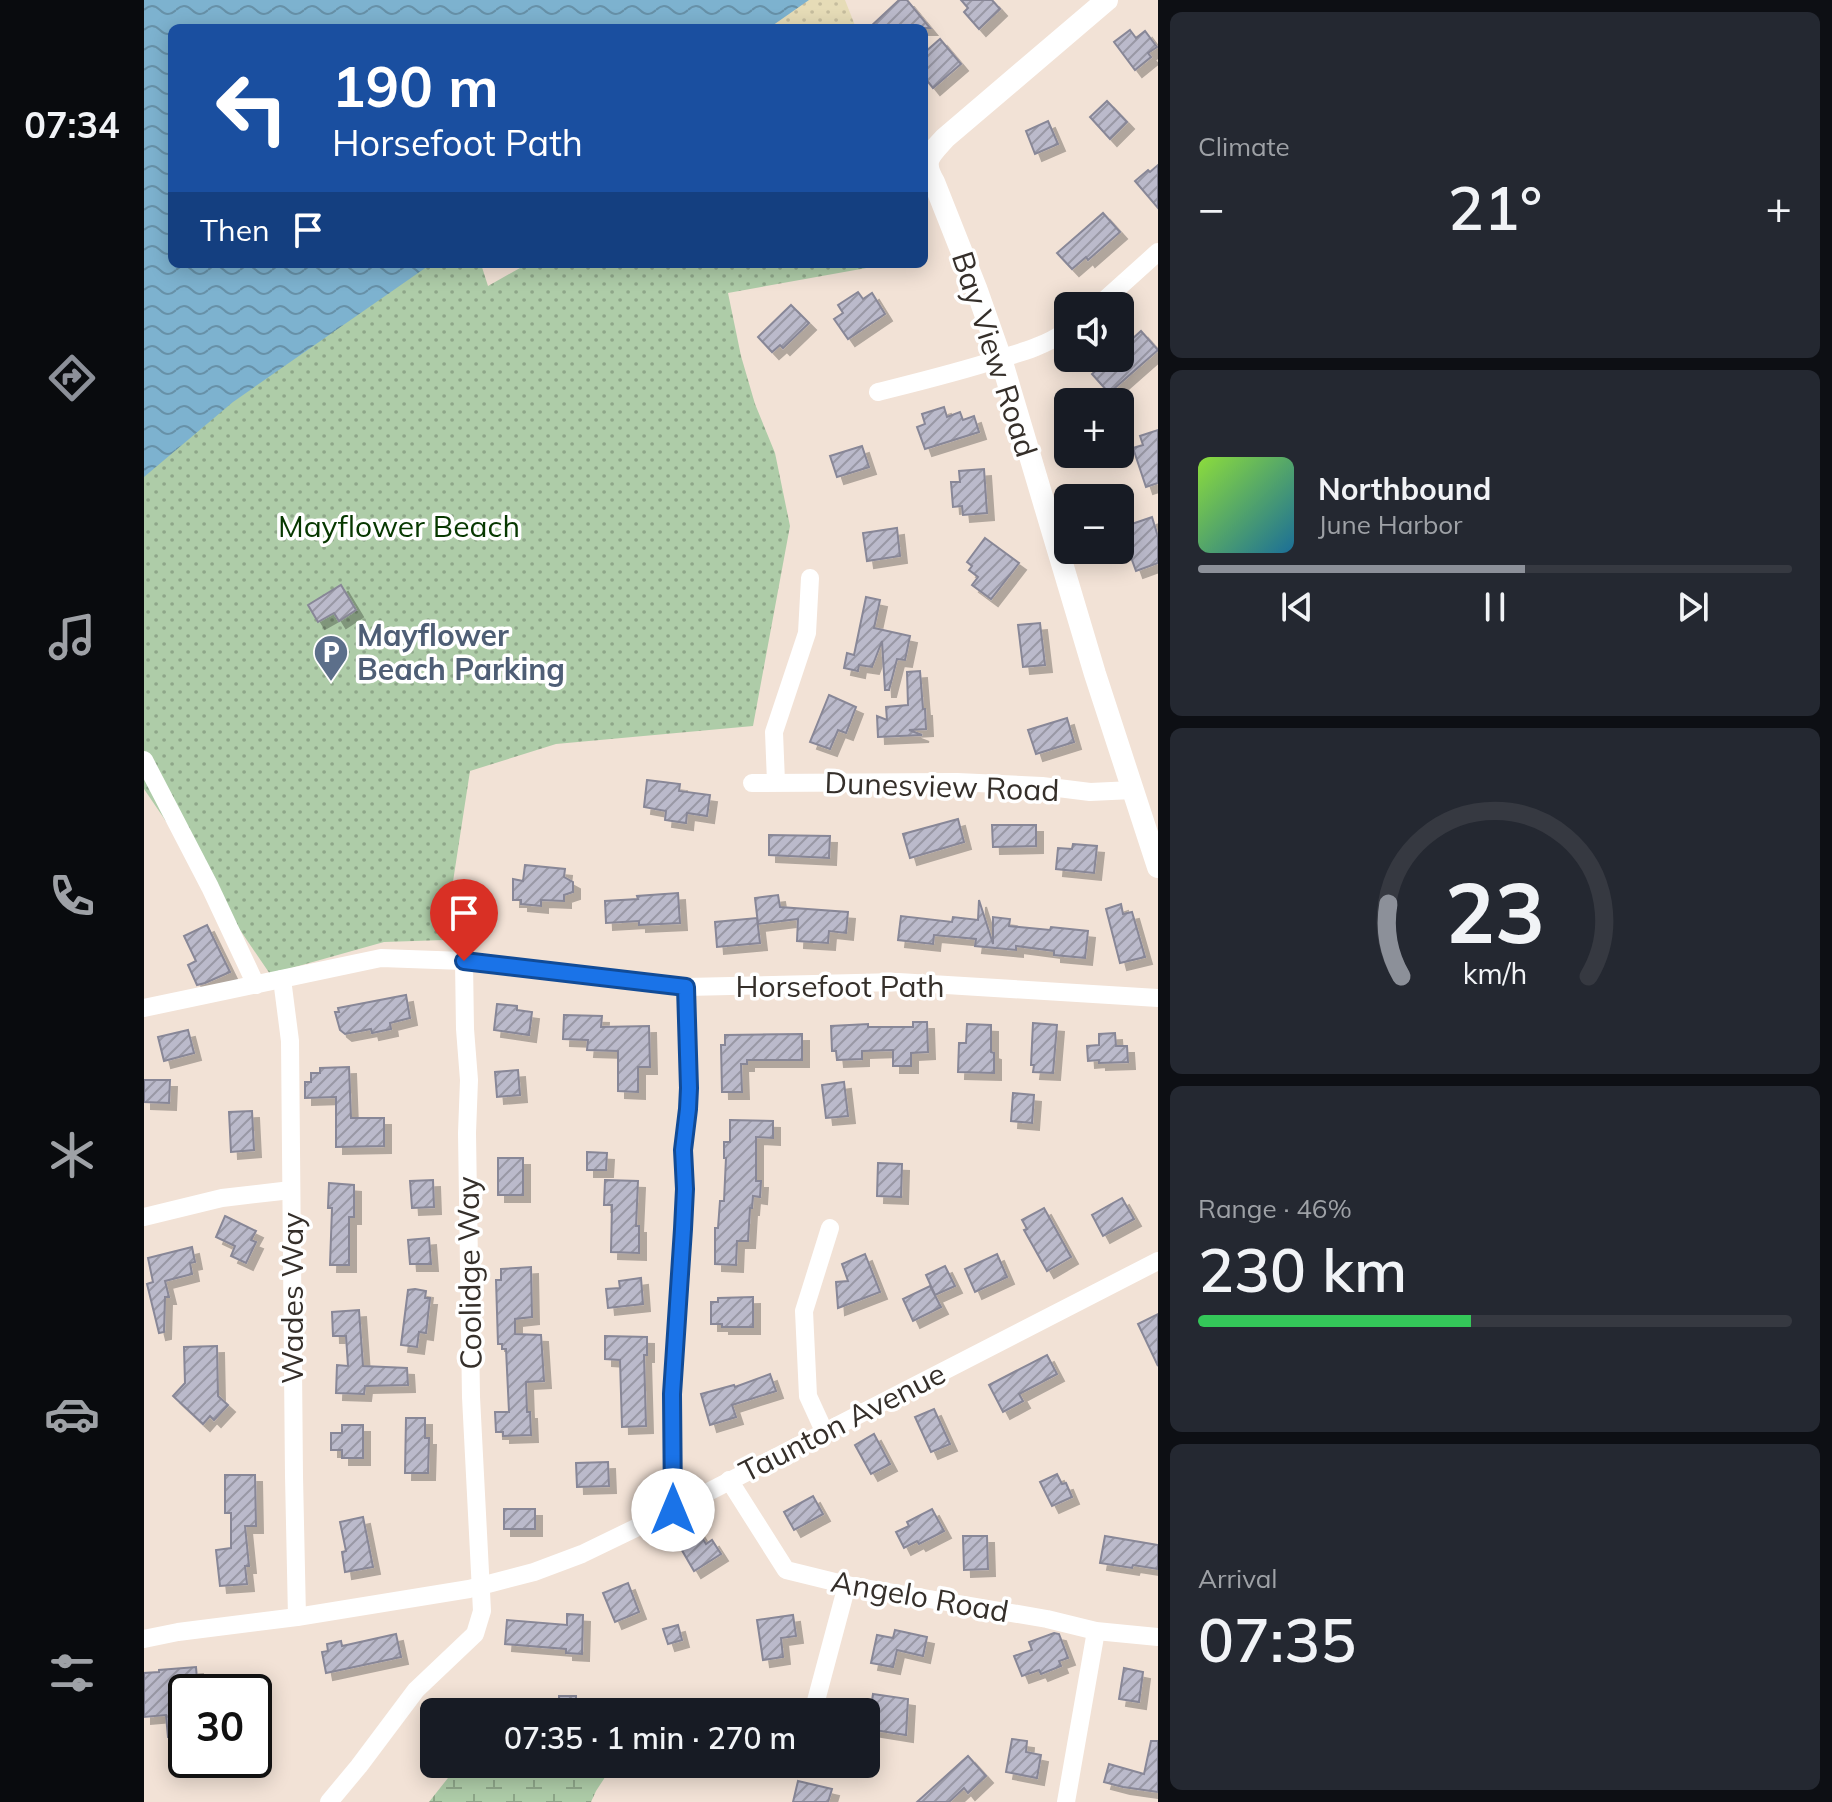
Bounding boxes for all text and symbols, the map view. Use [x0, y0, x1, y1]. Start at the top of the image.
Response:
text: 190 m [332, 51, 499, 121]
icon: left [200, 56, 304, 160]
text: 07:34 [24, 102, 120, 147]
text: Horsefoot Path [332, 120, 583, 165]
text: Climate [1198, 130, 1290, 163]
text: 21° [1448, 170, 1542, 245]
text: − [1198, 180, 1224, 235]
text: + [1766, 180, 1792, 235]
icon: arrive [286, 208, 330, 252]
text: Then [200, 211, 270, 249]
street label: Bay View Road [944, 247, 1046, 461]
map controls [1054, 292, 1134, 564]
button: sound [1054, 292, 1134, 372]
icon: directions [44, 350, 100, 406]
button: + [1054, 388, 1134, 468]
text: Northbound [1318, 470, 1491, 508]
button: − [1054, 484, 1134, 564]
park label: Mayflower Beach [278, 507, 520, 545]
text: June Harbor [1318, 508, 1463, 541]
icon: previous [1275, 585, 1319, 629]
icon: pause [1473, 585, 1517, 629]
icon: next [1671, 585, 1715, 629]
icon: music [44, 609, 100, 665]
place label: Mayflower Beach Parking [357, 616, 565, 688]
parking icon: Mayflower Beach Parking [312, 633, 350, 683]
street label: Dunesview Road [824, 763, 1060, 809]
text: 23 [1445, 859, 1545, 964]
icon: phone [44, 868, 100, 924]
pin [430, 879, 498, 961]
icon: arrive [442, 891, 486, 935]
text: km/h [1463, 955, 1527, 991]
street label: Horsefoot Path [735, 967, 945, 1005]
icon: climate [44, 1127, 100, 1183]
street label: Coolidge Way [448, 1176, 490, 1370]
text: Range · 46% [1198, 1192, 1352, 1225]
street label: Wades Way [273, 1212, 311, 1384]
text: 230 km [1198, 1232, 1407, 1307]
street label: Taunton Avenue [733, 1354, 951, 1490]
icon: car [44, 1386, 100, 1442]
position arrow [631, 1468, 715, 1552]
street label: Angelo Road [828, 1562, 1012, 1630]
text: Arrival [1198, 1562, 1278, 1595]
text: 07:35 [1198, 1602, 1356, 1677]
icon: filters [44, 1645, 100, 1701]
speed limit sign: 30 [168, 1674, 272, 1778]
text: 07:35 · 1 min · 270 m [504, 1719, 796, 1757]

